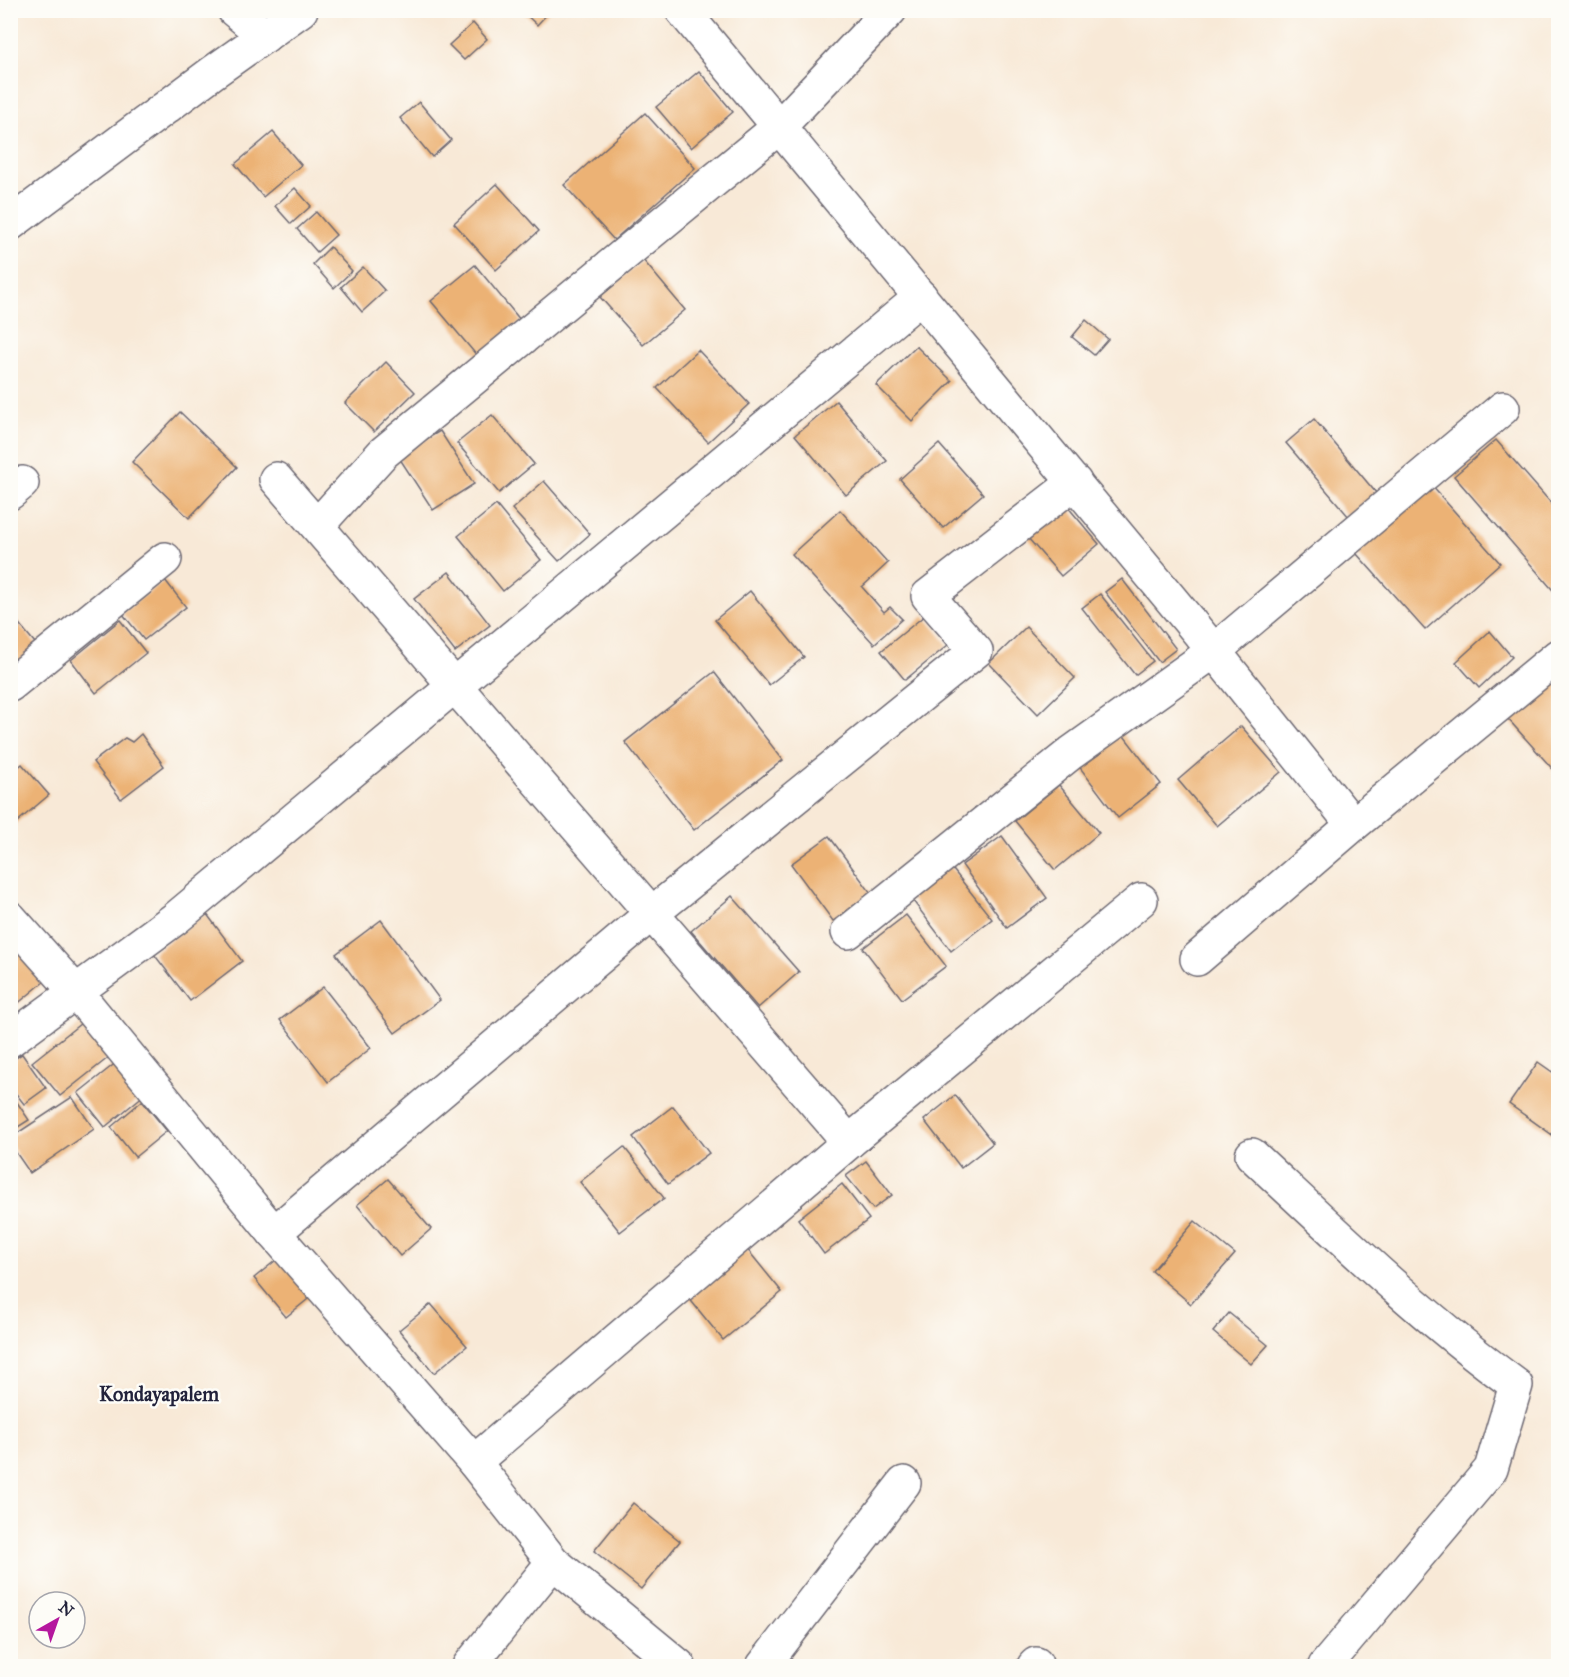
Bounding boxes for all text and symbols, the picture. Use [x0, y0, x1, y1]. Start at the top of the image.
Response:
district label: Kondayapalem [99, 1382, 219, 1407]
north arrow [27, 1590, 87, 1650]
text: N [55, 1597, 78, 1621]

